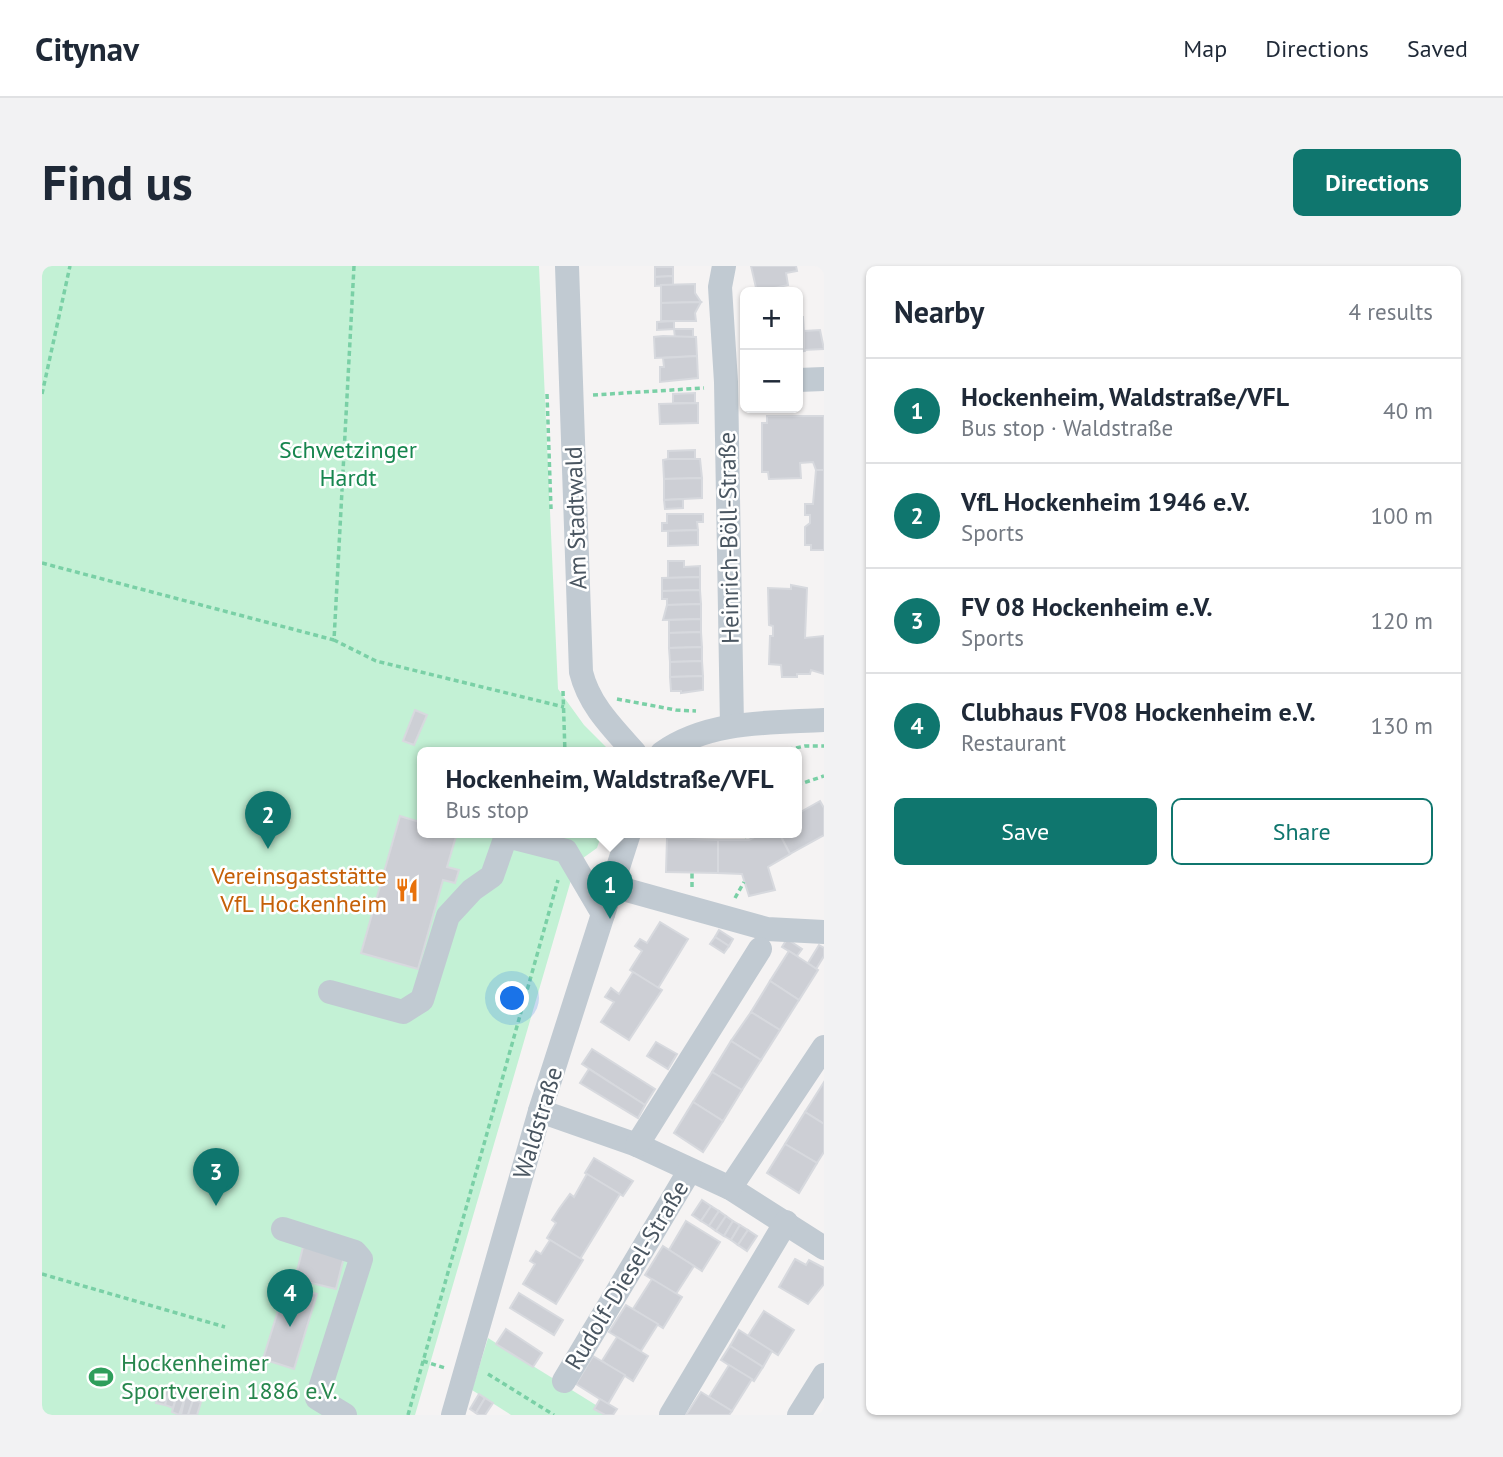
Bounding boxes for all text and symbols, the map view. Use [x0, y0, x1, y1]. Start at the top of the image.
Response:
text: Citynav [35, 27, 139, 70]
text: Map [1183, 33, 1227, 64]
text: Directions [1265, 33, 1369, 64]
text: Saved [1407, 33, 1468, 64]
button: Directions [1293, 149, 1461, 216]
text: Find us [42, 150, 193, 214]
map controls [740, 287, 803, 413]
button: + [740, 287, 803, 350]
text: Nearby [894, 292, 984, 331]
text: 4 results [1349, 297, 1433, 326]
button: − [740, 350, 803, 413]
text: Hockenheim, Waldstraße/VFL [961, 380, 1289, 413]
text: 1 [910, 396, 924, 425]
text: 40 m [1383, 396, 1433, 425]
text: Bus stop · Waldstraße [961, 413, 1173, 442]
street label: Heinrich-Böll-Straße [711, 432, 746, 644]
park label: Schwetzinger Hardt [279, 434, 417, 493]
street label: Am Stadtwald [558, 446, 593, 590]
text: VfL Hockenheim 1946 e.V. [961, 485, 1250, 518]
text: 2 [910, 501, 924, 530]
text: 100 m [1371, 501, 1433, 530]
text: Sports [961, 518, 1024, 547]
text: FV 08 Hockenheim e.V. [961, 590, 1213, 623]
text: 3 [910, 606, 924, 635]
text: 120 m [1371, 606, 1433, 635]
text: Sports [961, 623, 1024, 652]
text: Clubhaus FV08 Hockenheim e.V. [961, 695, 1316, 728]
text: 4 [910, 711, 924, 740]
text: 130 m [1371, 711, 1433, 740]
text: Restaurant [961, 728, 1066, 757]
popup [417, 747, 802, 838]
text: Hockenheim, Waldstraße/VFL [445, 762, 774, 795]
pin: 2 [245, 791, 291, 849]
text: Bus stop [445, 795, 529, 824]
button: Save [894, 798, 1157, 865]
button: Share [1171, 798, 1433, 865]
place label: Vereinsgaststätte VfL Hockenheim [210, 860, 387, 919]
pin: 1 [587, 861, 633, 919]
restaurant icon: Vereinsgaststätte VfL Hockenheim [393, 876, 421, 904]
your location [495, 981, 529, 1015]
street label: Waldstraße [506, 1063, 569, 1183]
pin: 3 [193, 1148, 239, 1206]
street label: Rudolf-Diesel-Straße [558, 1174, 695, 1375]
pin: 4 [267, 1269, 313, 1327]
place label: Hockenheimer Sportverein 1886 e.V. [121, 1347, 338, 1406]
sports icon: Hockenheimer Sportverein 1886 e.V. [87, 1363, 115, 1391]

